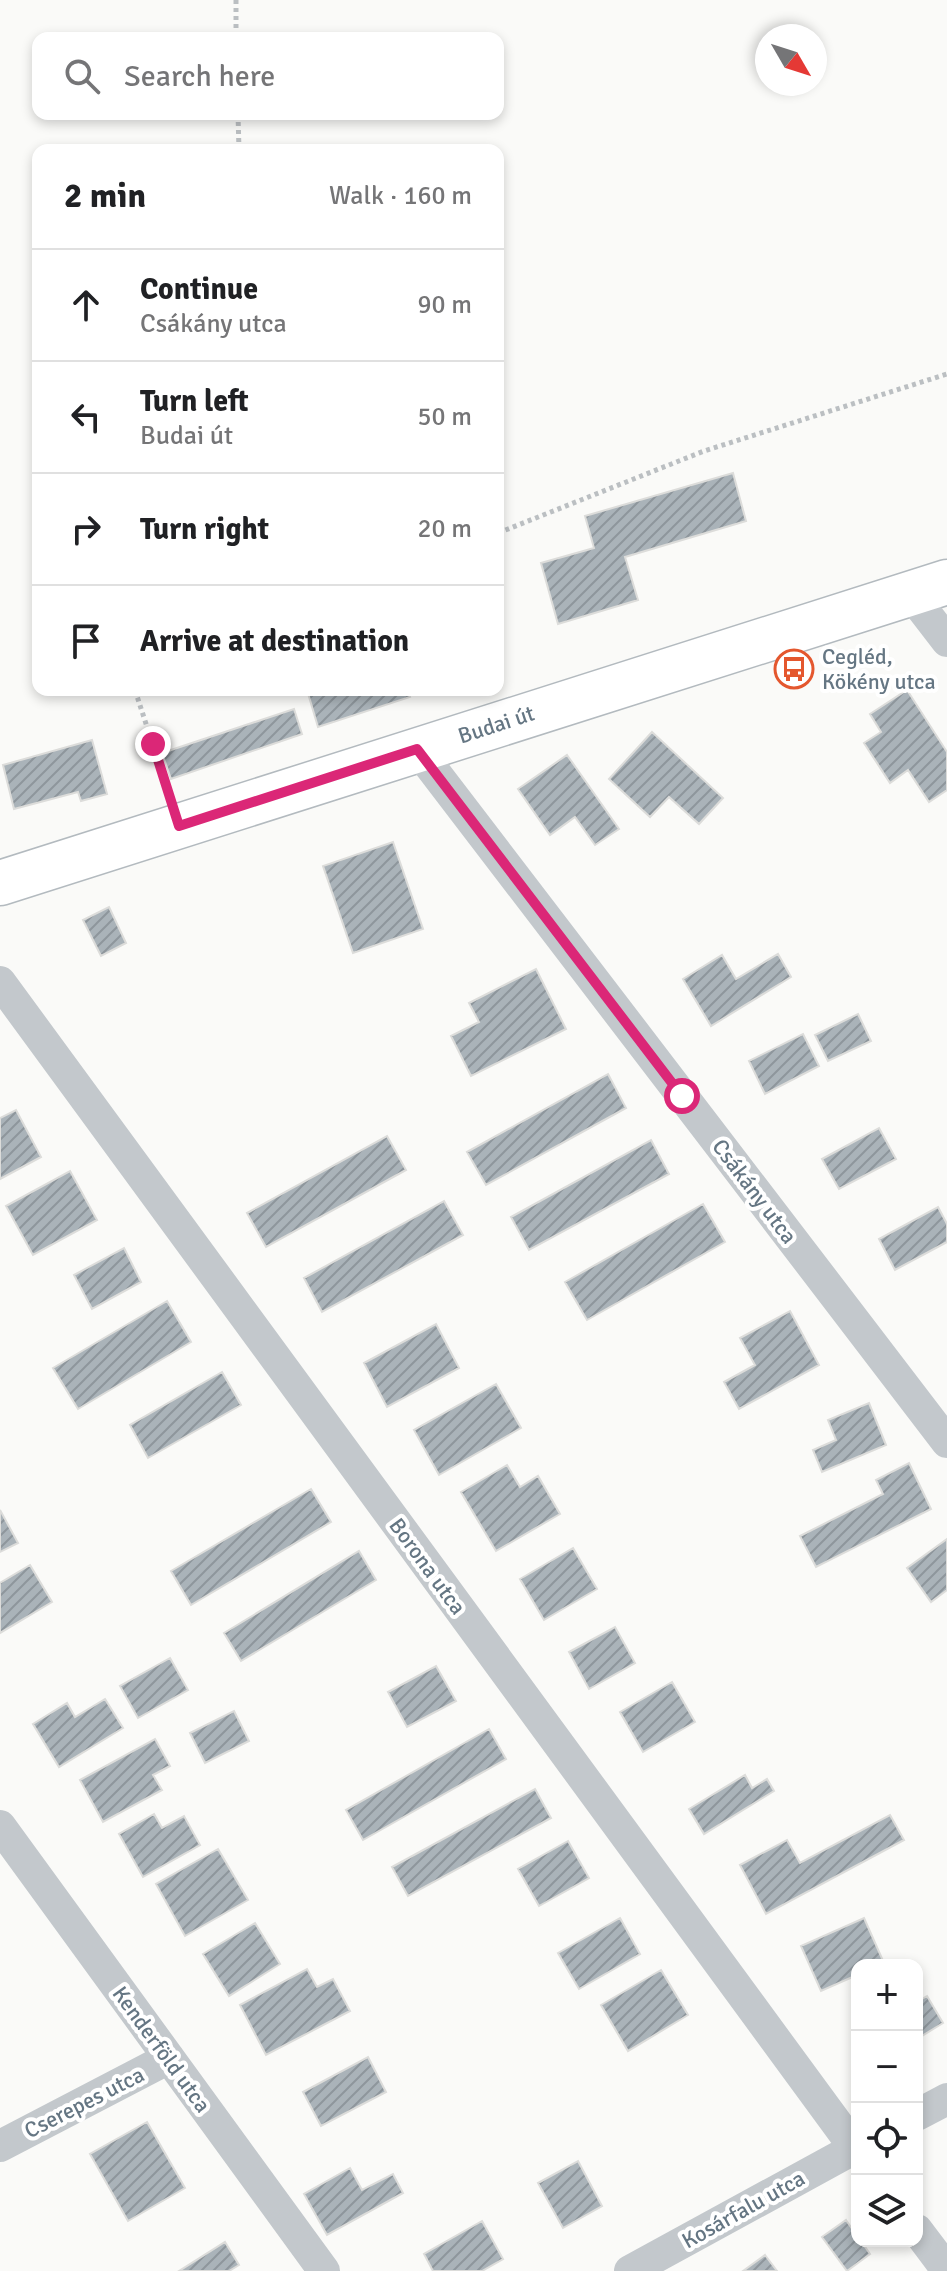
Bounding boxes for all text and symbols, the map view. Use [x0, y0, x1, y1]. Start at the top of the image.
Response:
north arrow [755, 24, 827, 96]
search box [32, 32, 504, 120]
icon: search [60, 54, 104, 98]
text: Search here [124, 58, 275, 95]
text: 2 min [64, 175, 146, 217]
text: Walk · 160 m [329, 180, 472, 212]
text: Continue [140, 271, 258, 308]
icon: ahead [64, 283, 108, 327]
text: 90 m [417, 289, 472, 321]
text: Csákány utca [140, 308, 287, 340]
text: Turn left [140, 383, 249, 420]
icon: left [64, 395, 108, 439]
text: 50 m [417, 401, 472, 433]
text: Budai út [140, 420, 233, 452]
icon: right [64, 507, 108, 551]
text: Turn right [140, 511, 269, 548]
text: 20 m [417, 513, 472, 545]
icon: arrive [64, 619, 108, 663]
text: Arrive at destination [140, 623, 409, 660]
place label: Cegléd, Kökény utca [822, 643, 936, 695]
bus stop icon: Cegléd, Kökény utca [773, 648, 815, 690]
street label: Budai út [455, 699, 538, 749]
route end [135, 726, 171, 762]
route start [664, 1078, 700, 1114]
street label: Csákány utca [706, 1134, 803, 1249]
street label: Borona utca [383, 1513, 472, 1620]
map controls [851, 1959, 923, 2247]
button: + [851, 1959, 923, 2031]
street label: Kenderföld utca [107, 1981, 217, 2118]
button: − [851, 2031, 923, 2103]
street label: Cserepes utca [20, 2061, 149, 2144]
button: locate [851, 2103, 923, 2175]
street label: Kosárfalu utca [677, 2165, 809, 2254]
button: layers [851, 2175, 923, 2247]

